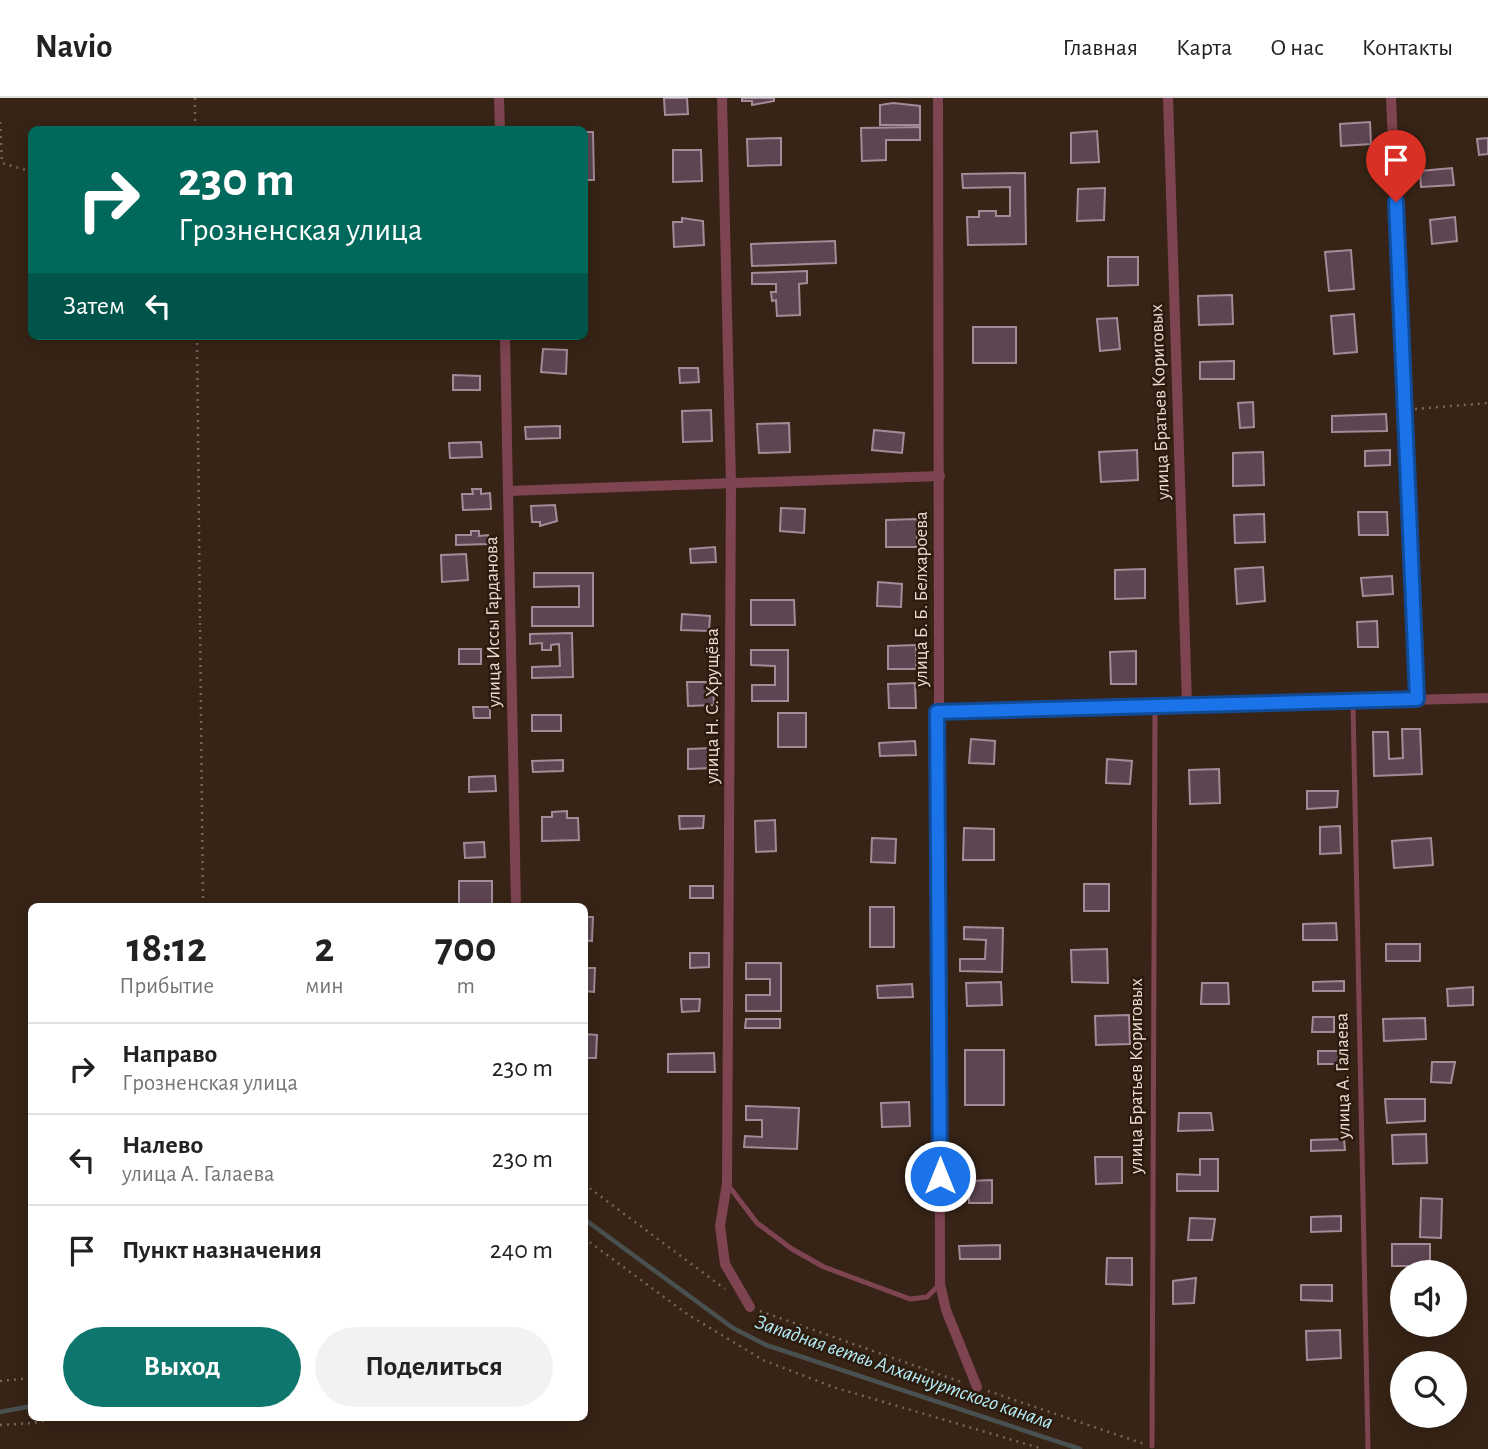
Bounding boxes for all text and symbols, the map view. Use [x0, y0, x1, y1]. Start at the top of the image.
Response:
text: Navio [35, 31, 113, 64]
text: Главная [1063, 36, 1138, 60]
text: Карта [1176, 36, 1232, 60]
text: О нас [1270, 36, 1324, 60]
text: Контакты [1362, 36, 1453, 60]
pin [1366, 130, 1426, 202]
icon: arrive [1377, 141, 1415, 179]
icon: right [63, 154, 154, 245]
text: 230 m [178, 156, 295, 205]
text: Грозненская улица [178, 214, 423, 246]
icon: left [139, 287, 177, 325]
text: Затем [63, 293, 125, 319]
street label: улица Братьев Кориговых [1147, 304, 1173, 501]
street label: улица Б. Б. Белхароева [912, 511, 931, 688]
street label: улица Иссы Гарданова [482, 536, 504, 709]
street label: улица Н. С. Хрущёва [703, 628, 722, 785]
text: 18:12 [126, 927, 207, 969]
text: 2 [315, 927, 334, 969]
text: 700 [435, 927, 497, 969]
text: Прибытие [119, 975, 214, 998]
text: мин [305, 975, 344, 998]
text: m [457, 975, 475, 998]
street label: улица Братьев Кориговых [1127, 978, 1146, 1175]
street label: улица А. Галаева [1332, 1013, 1354, 1140]
text: Направо [122, 1041, 217, 1067]
icon: right [63, 1050, 101, 1088]
text: 230 m [492, 1055, 553, 1081]
text: Грозненская улица [122, 1072, 298, 1095]
text: Налево [122, 1132, 203, 1158]
position arrow [903, 1139, 977, 1213]
icon: left [63, 1141, 101, 1179]
text: 230 m [492, 1146, 553, 1172]
text: улица А. Галаева [122, 1163, 275, 1186]
icon: arrive [63, 1232, 101, 1270]
text: Пункт назначения [122, 1237, 322, 1263]
text: 240 m [490, 1237, 553, 1263]
map controls [1390, 1260, 1467, 1428]
button: sound [1390, 1260, 1467, 1337]
water label: Западная ветвь Алханчуртского канала [752, 1311, 1056, 1434]
button: Выход [63, 1327, 301, 1407]
button: Поделиться [315, 1327, 553, 1407]
button: search [1390, 1351, 1467, 1428]

